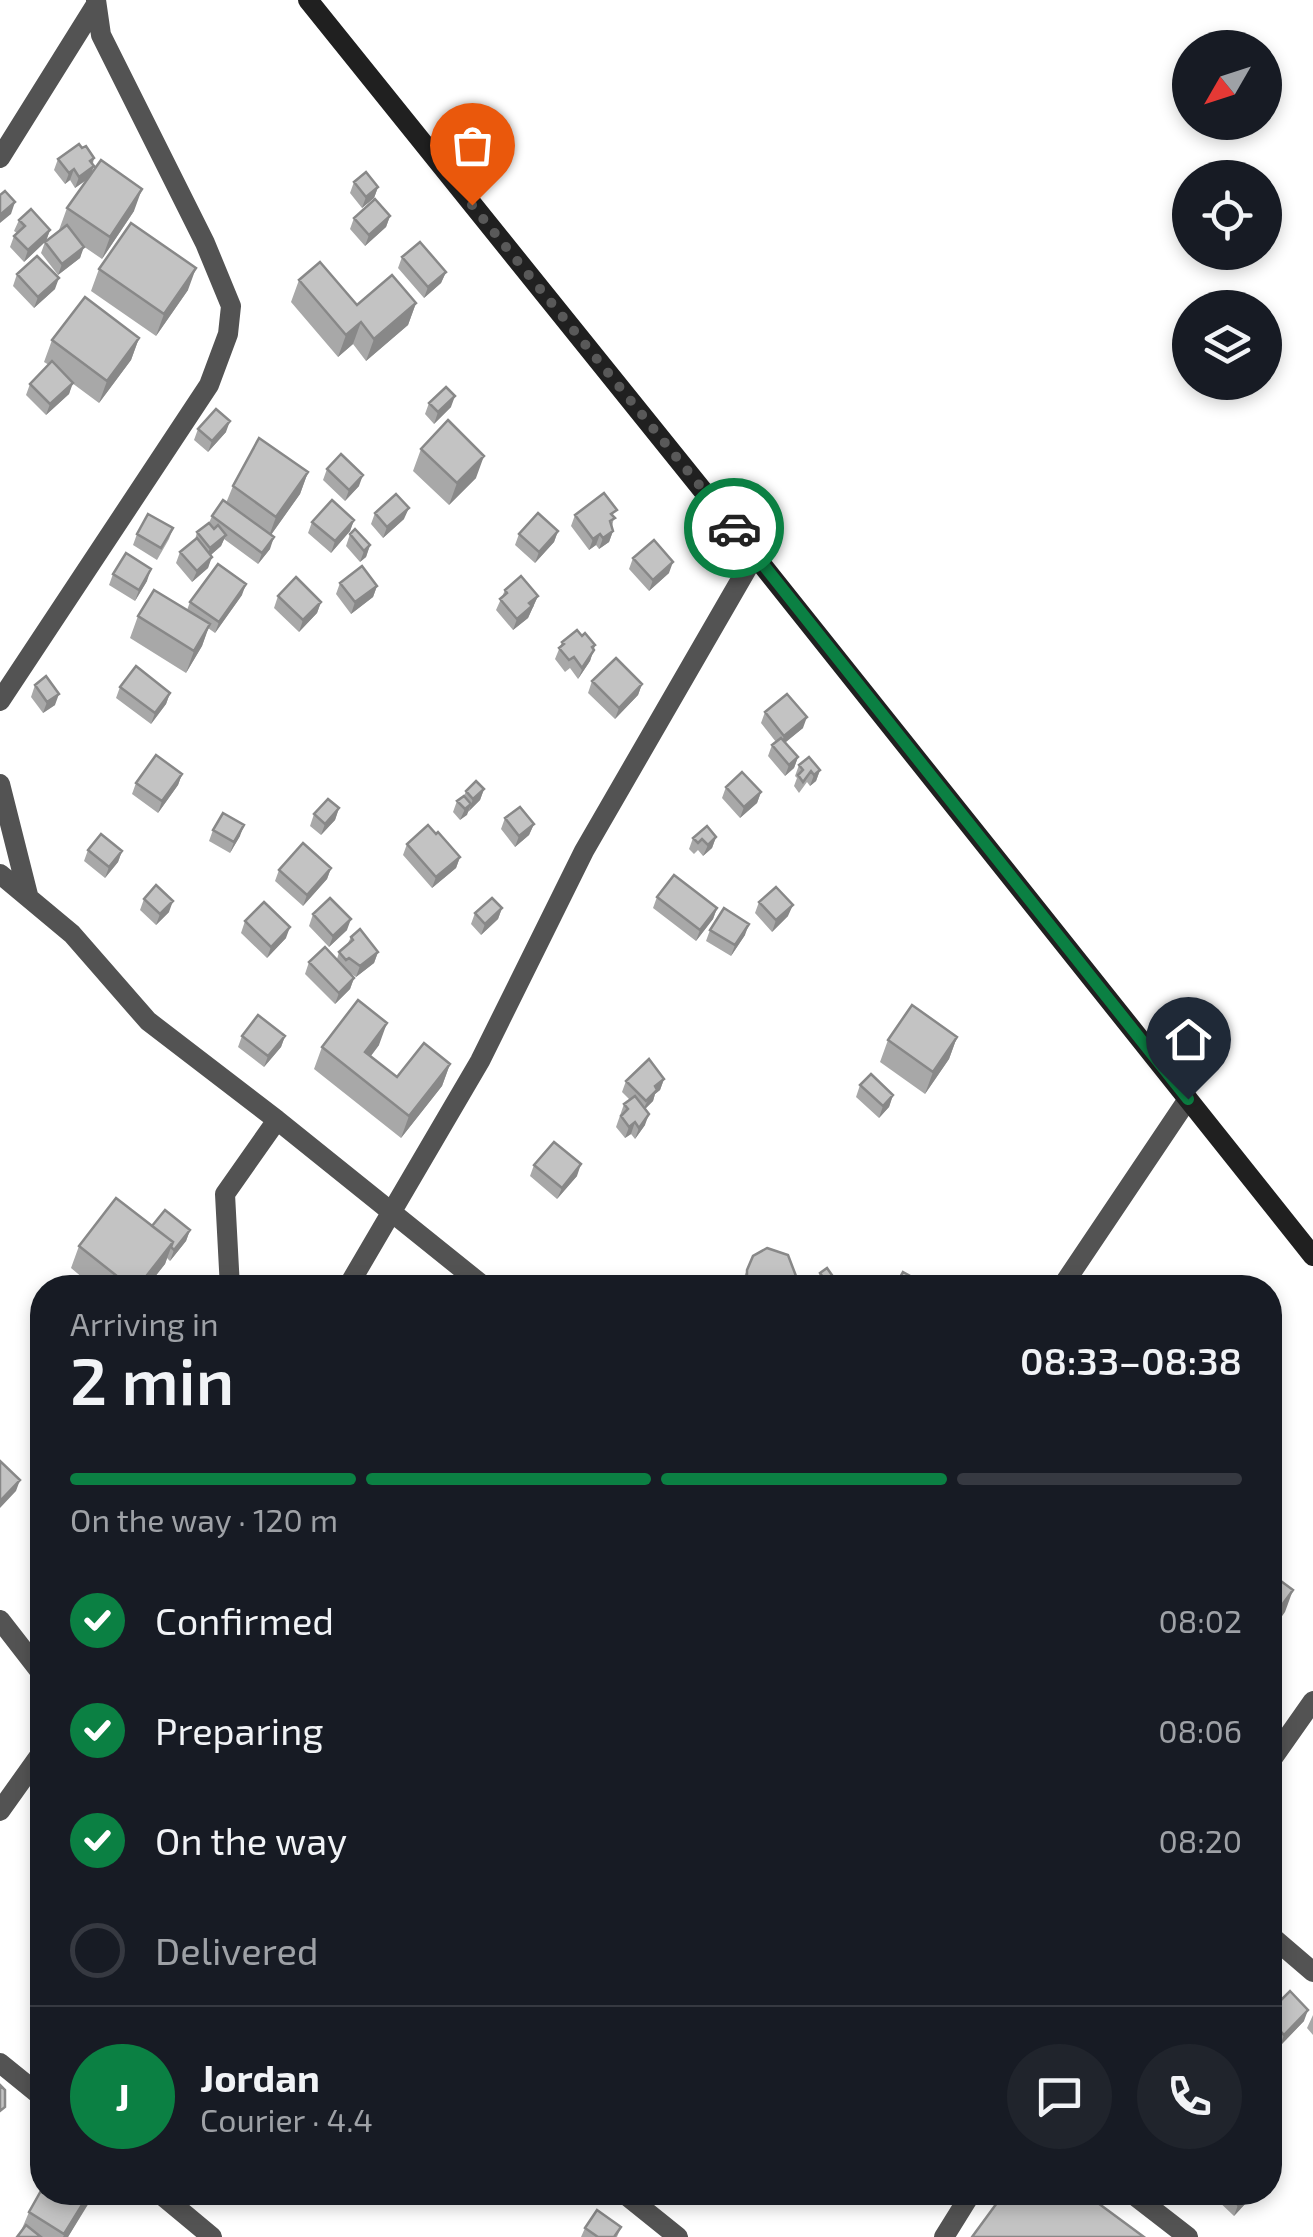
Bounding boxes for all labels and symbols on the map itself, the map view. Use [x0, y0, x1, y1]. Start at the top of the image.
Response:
north arrow [1172, 30, 1282, 140]
pin [430, 103, 515, 206]
courier [684, 478, 784, 578]
pin [1146, 997, 1231, 1100]

